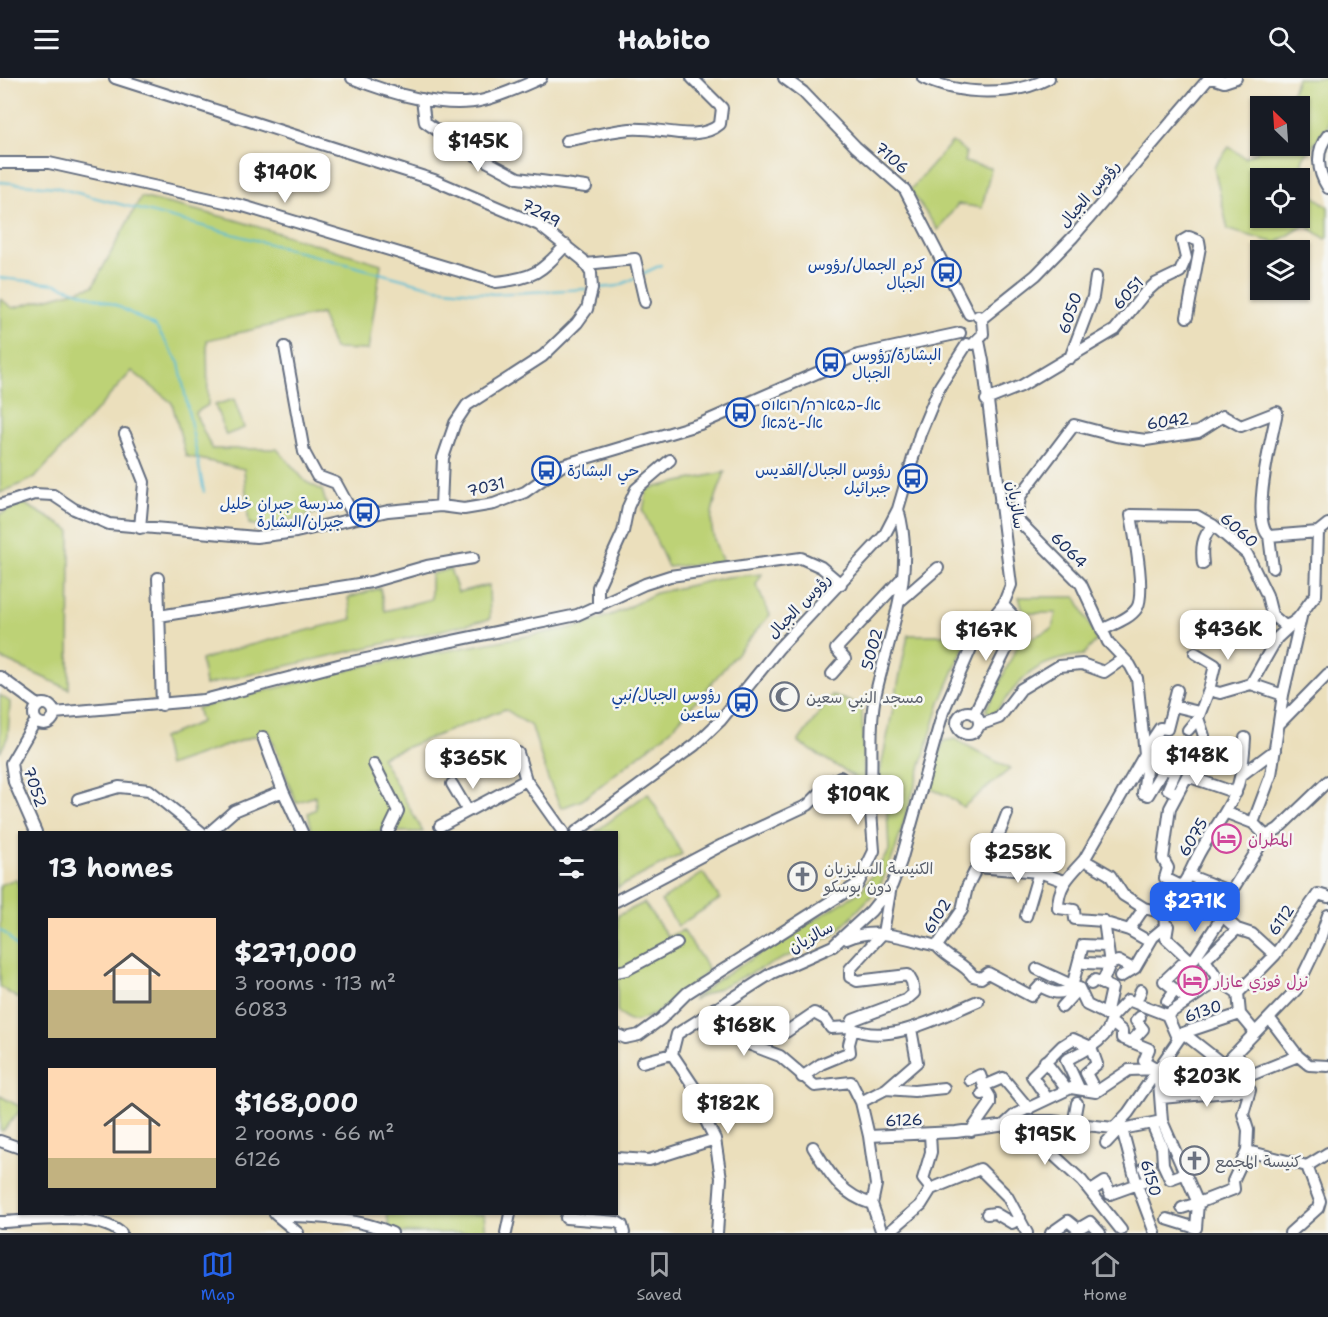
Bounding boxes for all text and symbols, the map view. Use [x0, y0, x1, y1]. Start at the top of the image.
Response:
text: Habito [617, 21, 711, 58]
icon: menu [30, 23, 63, 56]
icon: search [1265, 23, 1298, 56]
north arrow [1250, 96, 1310, 156]
map controls [1250, 96, 1310, 300]
pin: $145K [436, 122, 520, 173]
text: $145K [447, 128, 509, 154]
street label: 7106 [870, 137, 914, 179]
pin: $140K [243, 153, 327, 204]
street label: رؤوس الجبال [1054, 156, 1124, 232]
text: $140K [253, 159, 317, 185]
button: locate [1250, 168, 1310, 228]
street label: 7249 [518, 194, 564, 232]
button: layers [1250, 240, 1310, 300]
place label: كرم الجمال/رؤوس الجبال [808, 254, 925, 293]
bus stop icon: كرم الجمال/رؤوس الجبال [930, 257, 962, 289]
street label: 6051 [1108, 272, 1148, 314]
street label: 6050 [1053, 289, 1087, 337]
place label: البشارة/رؤوس الجبال [852, 344, 941, 383]
bus stop icon: البشارة/رؤوس الجبال [815, 347, 847, 379]
place label: אל-בשארה/רואוס אל-ג׳באל [761, 394, 881, 433]
bus stop icon: אל-בשארה/רואוס אל-ג׳באל [724, 397, 756, 429]
street label: 6042 [1145, 408, 1191, 434]
bus stop icon: حي البشارة [530, 454, 562, 486]
place label: رؤوس الجبال/القديس جبرائيل [755, 459, 891, 498]
place label: حي البشارة [567, 460, 639, 485]
bus stop icon: رؤوس الجبال/القديس جبرائيل [896, 462, 928, 494]
street label: 7031 [465, 472, 507, 502]
street label: سالزيان [1002, 480, 1030, 530]
place label: مدرسة جبران خليل جبران/البشارة [220, 493, 344, 532]
bus stop icon: مدرسة جبران خليل جبران/البشارة [349, 496, 381, 528]
street label: 6060 [1216, 508, 1262, 552]
street label: 6064 [1046, 527, 1092, 573]
street label: رؤوس الجبال [763, 569, 835, 643]
pin: $436K [1186, 610, 1270, 661]
pin: $167K [944, 611, 1028, 662]
text: $436K [1194, 616, 1262, 642]
text: $167K [955, 617, 1017, 643]
street label: 5002 [856, 626, 888, 672]
mosque icon: مسجد النبي سعين [769, 681, 801, 713]
place label: رؤوس الجبال/نبي ساعين [612, 684, 721, 723]
bus stop icon: رؤوس الجبال/نبي ساعين [726, 687, 758, 719]
place label: مسجد النبي سعين [806, 687, 923, 712]
pin: $148K [1155, 736, 1239, 787]
pin: $365K [431, 739, 515, 790]
text: $148K [1165, 742, 1229, 768]
text: $365K [439, 745, 507, 771]
street label: 7052 [18, 764, 52, 810]
pin: $109K [816, 775, 900, 826]
text: $109K [826, 781, 890, 807]
street label: 6075 [1173, 814, 1213, 860]
hotel icon: المطران [1211, 823, 1243, 855]
place label: المطران [1248, 829, 1293, 850]
pin: $258K [976, 833, 1060, 884]
text: $258K [984, 839, 1052, 865]
text: 13 homes [48, 850, 174, 885]
icon: filters [555, 851, 588, 884]
place label: الكنيسة السليزيان دون بوسكو [822, 858, 933, 897]
church icon: الكنيسة السليزيان دون بوسكو [787, 861, 819, 893]
pin: $271K [1153, 882, 1237, 933]
text: $271K [1164, 888, 1226, 914]
street label: 6102 [918, 894, 956, 938]
street label: 6112 [1263, 900, 1299, 940]
street label: سالزيان [785, 916, 837, 958]
text: $271,000 [234, 935, 357, 970]
icon: home [96, 942, 168, 1014]
hotel icon: نزل فوزي عازار [1177, 965, 1209, 997]
text: 3 rooms · 113 m² [234, 970, 396, 996]
place label: نزل فوزي عازار [1212, 971, 1308, 993]
street label: 6130 [1182, 995, 1224, 1027]
text: 6083 [234, 996, 288, 1022]
pin: $168K [702, 1006, 786, 1057]
text: $168K [712, 1012, 776, 1038]
pin: $203K [1165, 1057, 1249, 1108]
text: $203K [1173, 1063, 1241, 1089]
pin: $182K [686, 1084, 770, 1135]
text: $168,000 [234, 1085, 358, 1120]
text: $182K [696, 1090, 760, 1116]
icon: home [96, 1092, 168, 1164]
street label: 6126 [885, 1109, 923, 1131]
pin: $195K [1003, 1115, 1087, 1166]
text: 2 rooms · 66 m² [234, 1120, 395, 1146]
text: $195K [1014, 1121, 1076, 1147]
church icon: كنيسة المجمع [1178, 1145, 1210, 1177]
text: 6126 [234, 1146, 281, 1172]
place label: كنيسة المجمع [1215, 1151, 1302, 1173]
street label: 6150 [1136, 1157, 1166, 1199]
tab: Map [201, 1248, 235, 1305]
tab: Saved [636, 1248, 682, 1305]
tab: Home [1083, 1248, 1127, 1305]

